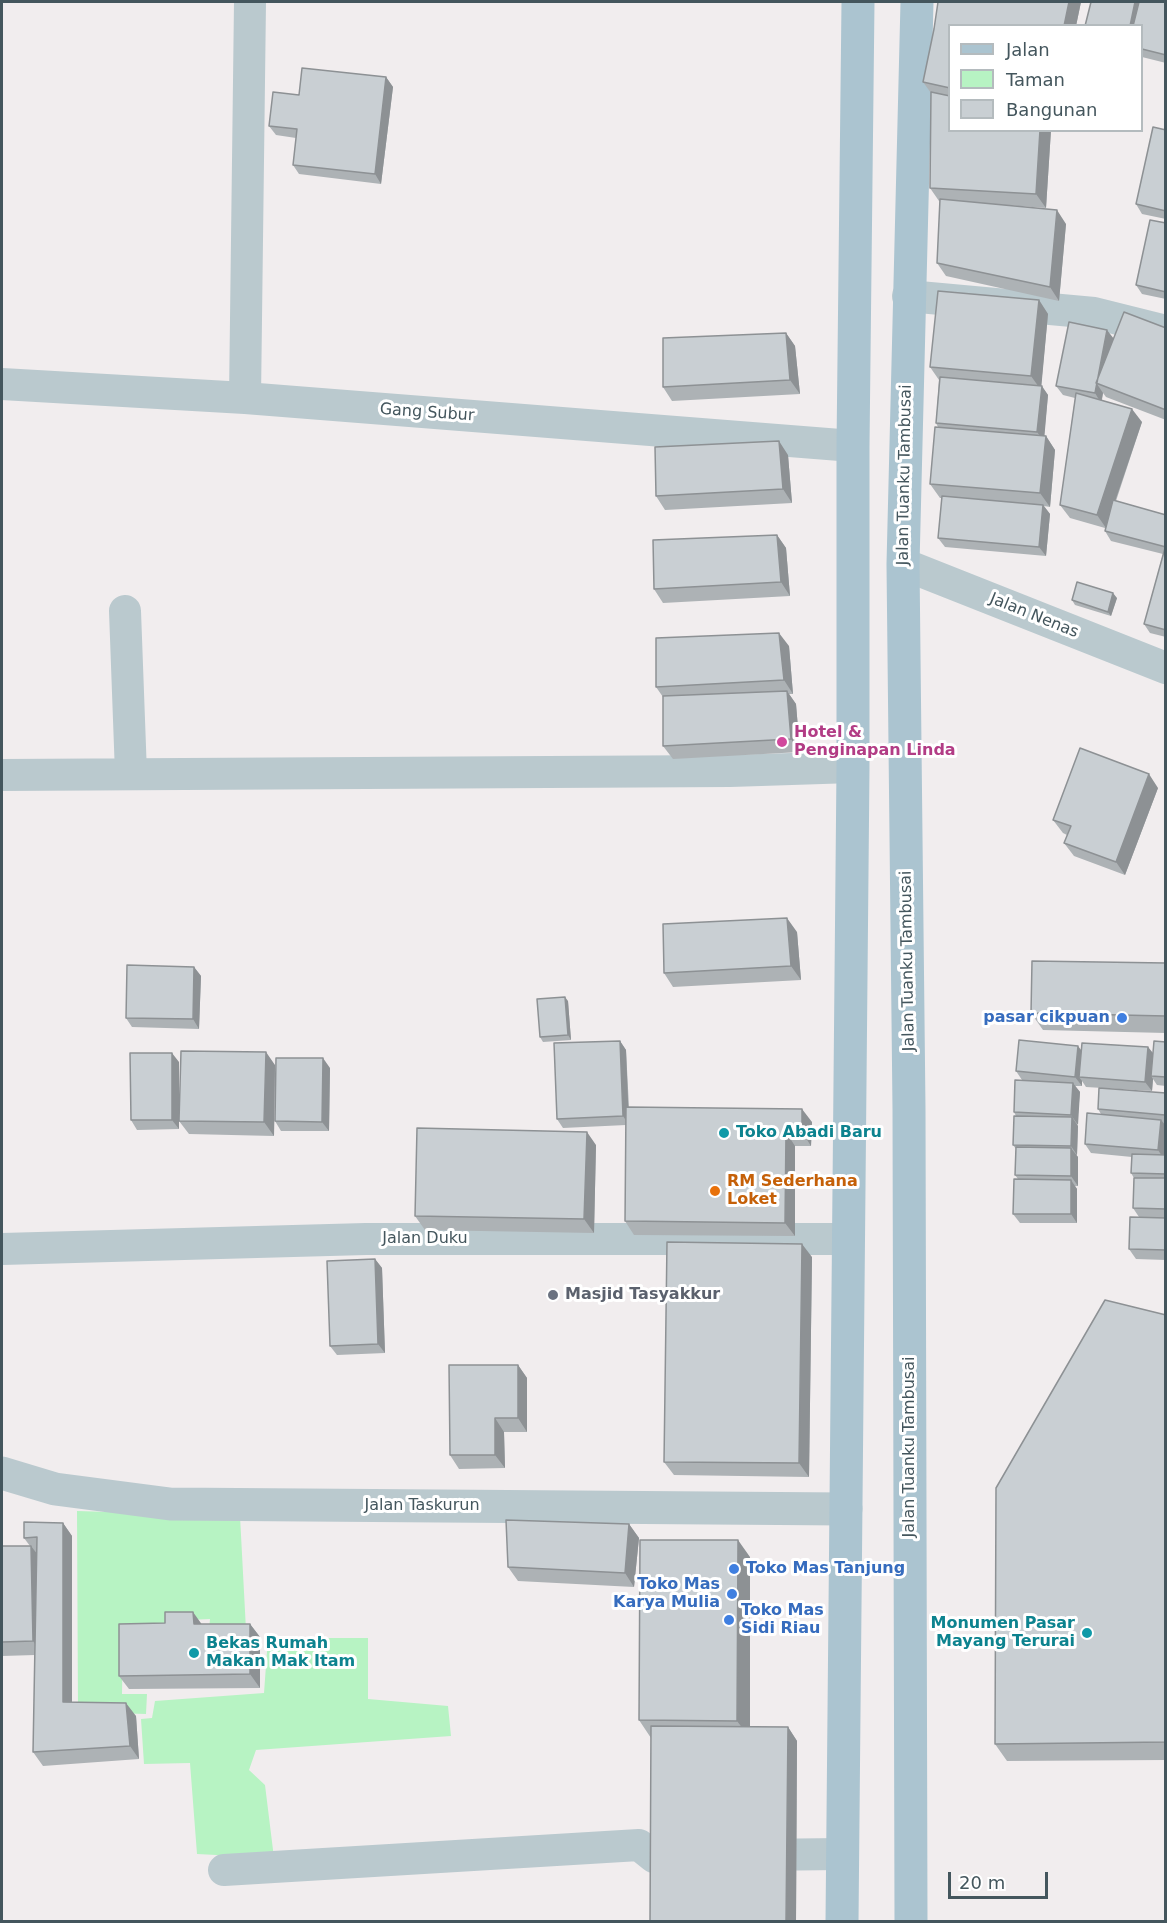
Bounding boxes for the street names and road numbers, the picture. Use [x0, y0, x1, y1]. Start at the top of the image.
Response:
street label: Jalan Tuanku Tambusai [894, 384, 916, 566]
street label: Gang Subur [379, 400, 475, 426]
street label: Jalan Nenas [987, 589, 1081, 643]
street label: Jalan Tuanku Tambusai [897, 870, 919, 1052]
street label: Jalan Duku [382, 1229, 468, 1249]
street label: Jalan Tuanku Tambusai [900, 1357, 920, 1537]
street label: Jalan Taskurun [364, 1496, 480, 1516]

